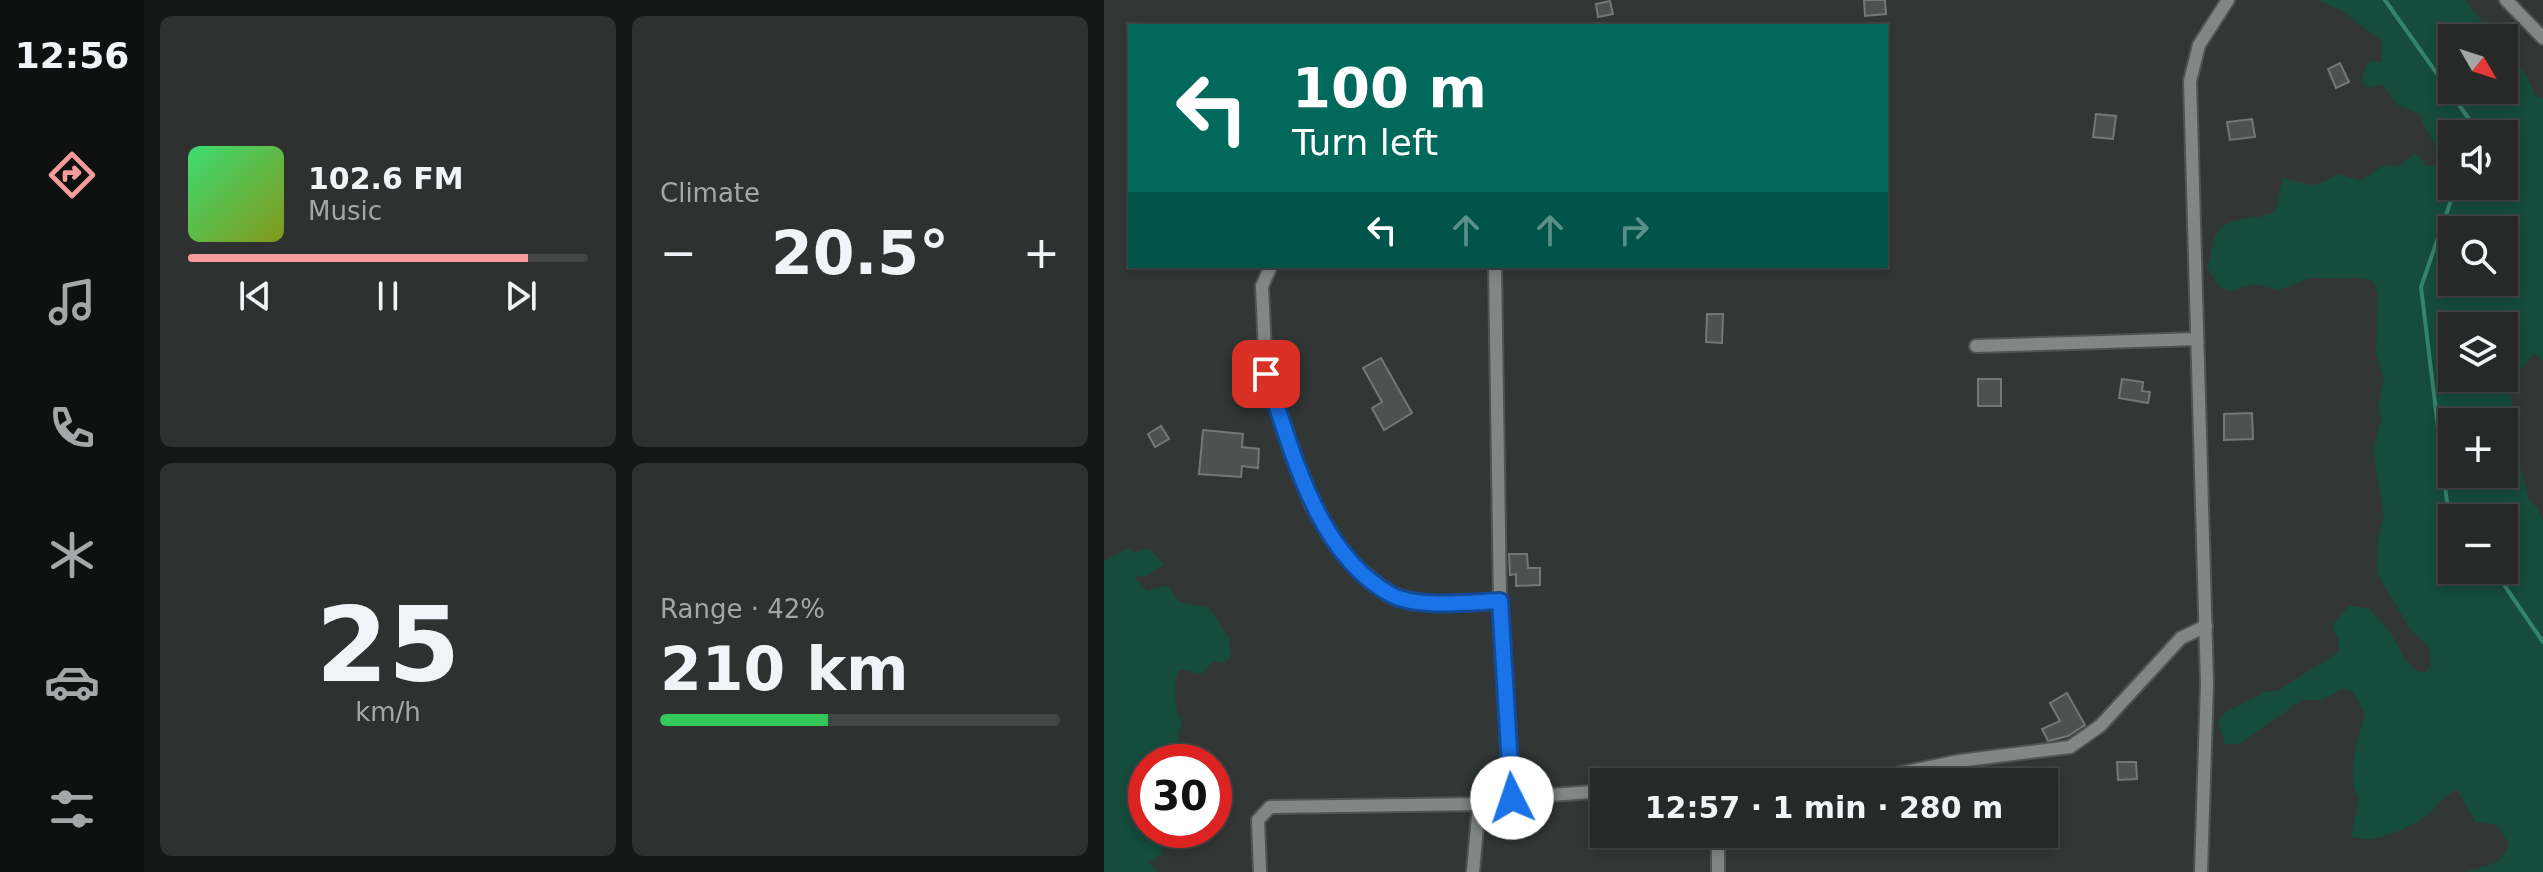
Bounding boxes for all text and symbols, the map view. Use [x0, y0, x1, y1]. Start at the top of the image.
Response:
north arrow [2438, 24, 2518, 104]
map controls [2438, 24, 2518, 584]
text: 12:56 [15, 35, 129, 76]
text: 100 m [1292, 55, 1487, 120]
icon: left [1160, 56, 1264, 160]
button: sound [2438, 120, 2518, 200]
text: Turn left [1292, 122, 1438, 163]
icon: directions [44, 147, 100, 203]
text: 102.6 FM [308, 161, 464, 196]
text: Climate [660, 178, 760, 208]
text: Music [308, 196, 382, 226]
icon: left [1360, 208, 1404, 252]
icon: ahead [1444, 208, 1488, 252]
icon: ahead [1528, 208, 1572, 252]
icon: right [1612, 208, 1656, 252]
button: search [2438, 216, 2518, 296]
text: 20.5° [771, 218, 949, 288]
text: − [660, 227, 697, 278]
text: + [1023, 227, 1060, 278]
icon: music [44, 274, 100, 330]
icon: previous [233, 274, 277, 318]
icon: pause [366, 274, 410, 318]
icon: next [499, 274, 543, 318]
button: layers [2438, 312, 2518, 392]
pin [1232, 340, 1300, 408]
icon: arrive [1244, 352, 1288, 396]
icon: phone [44, 400, 100, 456]
button: + [2438, 408, 2518, 488]
button: − [2438, 504, 2518, 584]
icon: climate [44, 527, 100, 583]
text: 25 [316, 584, 460, 706]
text: Range · 42% [660, 594, 825, 624]
text: 210 km [660, 634, 909, 704]
icon: car [44, 654, 100, 710]
text: km/h [355, 697, 421, 727]
speed limit sign: 30 [1128, 744, 1232, 848]
position arrow [1470, 756, 1554, 840]
icon: filters [44, 781, 100, 837]
text: 12:57 · 1 min · 280 m [1645, 790, 2003, 825]

